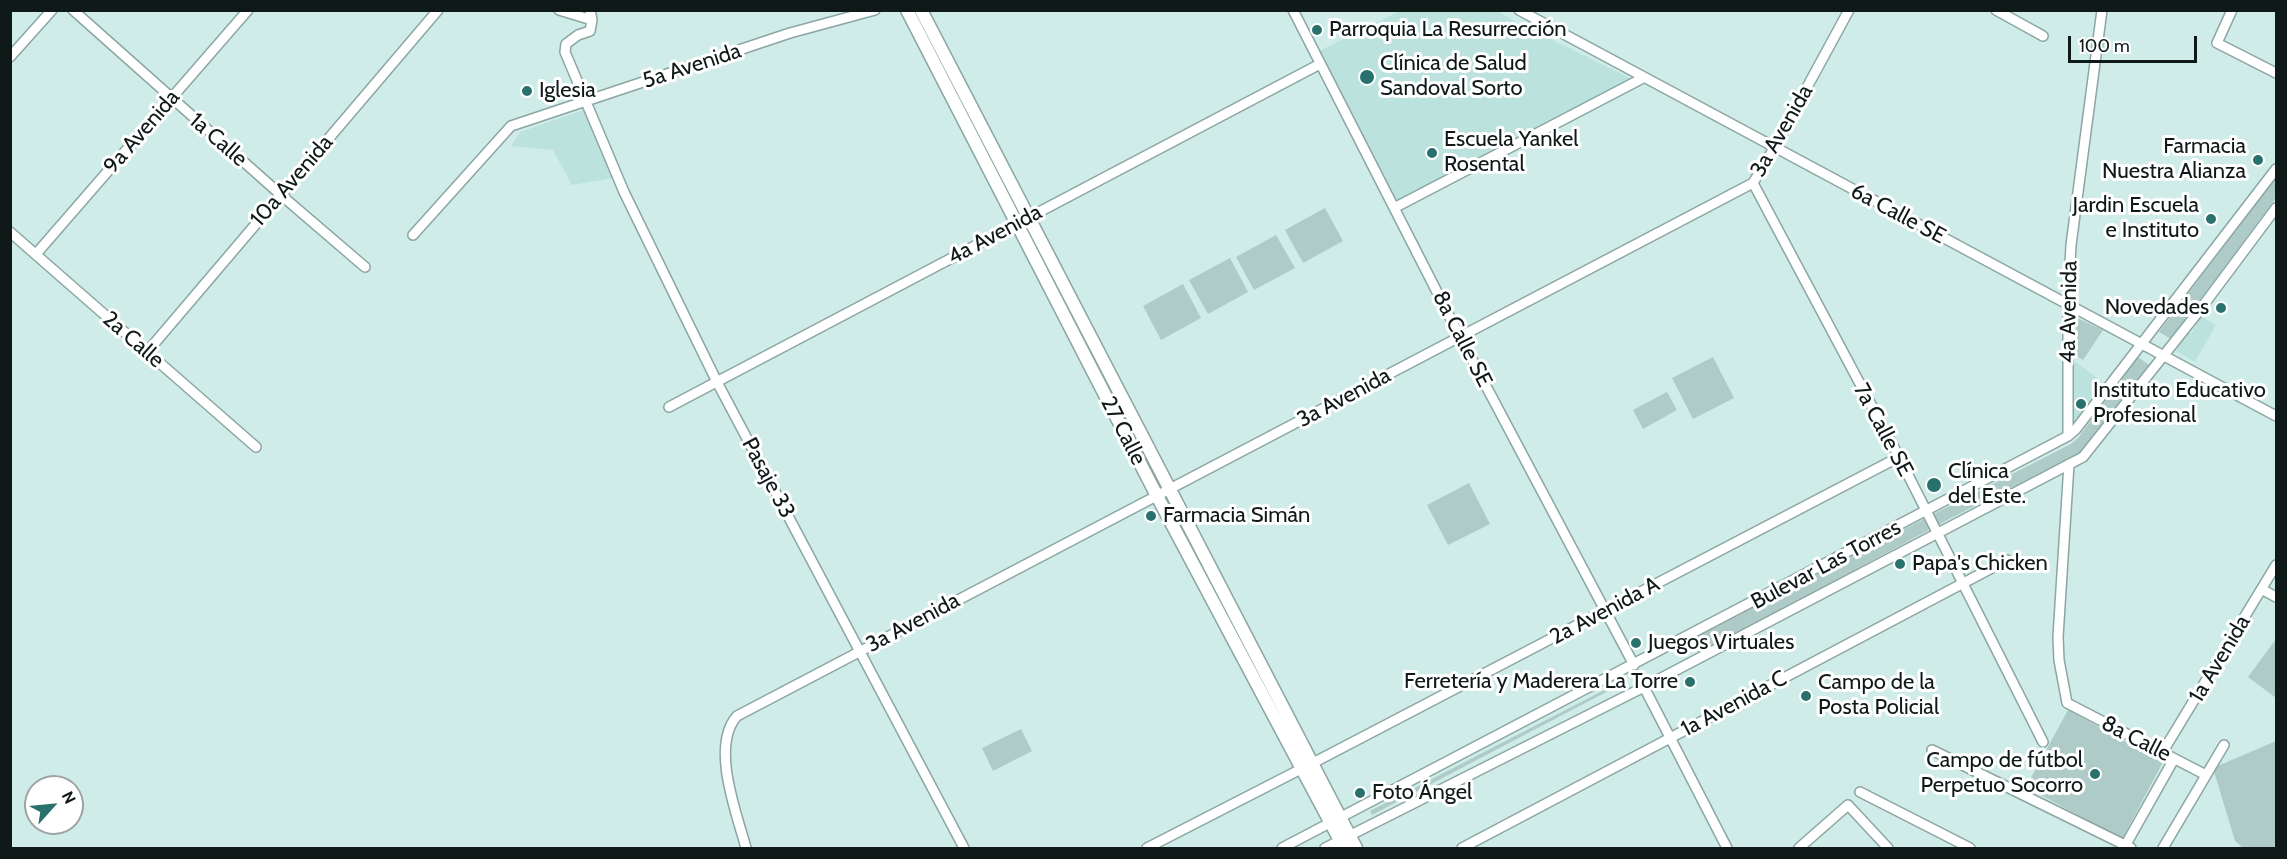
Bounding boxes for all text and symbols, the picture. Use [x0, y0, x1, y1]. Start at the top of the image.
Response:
place label: Parroquia La Resurrección [1329, 17, 1567, 43]
marker: Parroquia La Resurrección [1310, 23, 1324, 37]
scale bar [2071, 24, 2200, 62]
text: 100 m [2079, 35, 2130, 57]
street label: 5a Avenida [640, 38, 744, 94]
place label: Clínica de Salud Sandoval Sorto [1380, 51, 1527, 102]
marker: Clínica de Salud Sandoval Sorto [1358, 68, 1376, 86]
place label: Iglesia [539, 78, 596, 104]
street label: 3a Avenida [1745, 80, 1819, 182]
marker: Iglesia [520, 84, 534, 98]
street label: 9a Avenida [98, 85, 186, 179]
street label: 1a Calle [184, 108, 252, 172]
place label: Escuela Yankel Rosental [1444, 127, 1578, 178]
street label: 10a Avenida [245, 130, 339, 232]
place label: Farmacia Nuestra Alianza [2102, 134, 2246, 186]
marker: Escuela Yankel Rosental [1425, 146, 1439, 160]
marker: Farmacia Nuestra Alianza [2251, 153, 2265, 167]
street label: 6a Calle SE [1846, 178, 1950, 250]
place label: Jardin Escuela e Instituto [2073, 193, 2199, 244]
street label: 4a Avenida [943, 199, 1047, 271]
marker: Jardin Escuela e Instituto [2204, 212, 2218, 226]
street label: 4a Avenida [2055, 260, 2083, 364]
street label: 8a Calle SE [1427, 286, 1497, 392]
place label: Novedades [2105, 295, 2209, 321]
marker: Novedades [2214, 301, 2228, 315]
street label: 2a Calle [97, 306, 169, 374]
street label: 3a Avenida [1293, 362, 1395, 434]
place label: Instituto Educativo Profesional [2093, 378, 2266, 430]
street label: 7a Calle SE [1848, 379, 1918, 481]
street label: 27 Calle [1095, 392, 1151, 470]
marker: Instituto Educativo Profesional [2074, 397, 2088, 411]
street label: Pasaje 33 [736, 433, 800, 523]
place label: Clínica del Este. [1948, 459, 2026, 511]
marker: Clínica del Este. [1925, 476, 1943, 494]
place label: Farmacia Simán [1163, 503, 1310, 529]
marker: Farmacia Simán [1144, 509, 1158, 523]
street label: Bulevar Las Torres [1747, 514, 1905, 616]
place label: Papa's Chicken [1912, 551, 2048, 577]
marker: Papa's Chicken [1893, 557, 1907, 571]
street label: 2a Avenida A [1546, 571, 1664, 651]
street label: 3a Avenida [862, 587, 964, 659]
street label: 1a Avenida [2184, 611, 2256, 707]
place label: Juegos Virtuales [1648, 630, 1794, 656]
marker: Juegos Virtuales [1629, 636, 1643, 650]
street label: 1a Avenida C [1677, 665, 1791, 743]
place label: Ferretería y Maderera La Torre [1404, 669, 1678, 695]
place label: Campo de la Posta Policial [1818, 670, 1939, 722]
marker: Ferretería y Maderera La Torre [1683, 675, 1697, 689]
marker: Campo de la Posta Policial [1799, 689, 1813, 703]
street label: 8a Calle [2097, 710, 2175, 768]
place label: Campo de fútbol Perpetuo Socorro [1920, 748, 2083, 800]
marker: Campo de fútbol Perpetuo Socorro [2088, 767, 2102, 781]
north arrow [24, 775, 84, 835]
place label: Foto Ángel [1372, 780, 1472, 806]
marker: Foto Ángel [1353, 786, 1367, 800]
text: N [58, 788, 80, 807]

